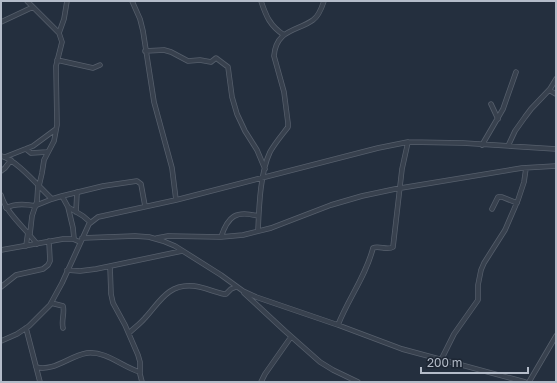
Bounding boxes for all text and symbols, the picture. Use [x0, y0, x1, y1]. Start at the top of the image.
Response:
scale bar [421, 349, 528, 375]
text: 200 m [427, 355, 462, 370]

